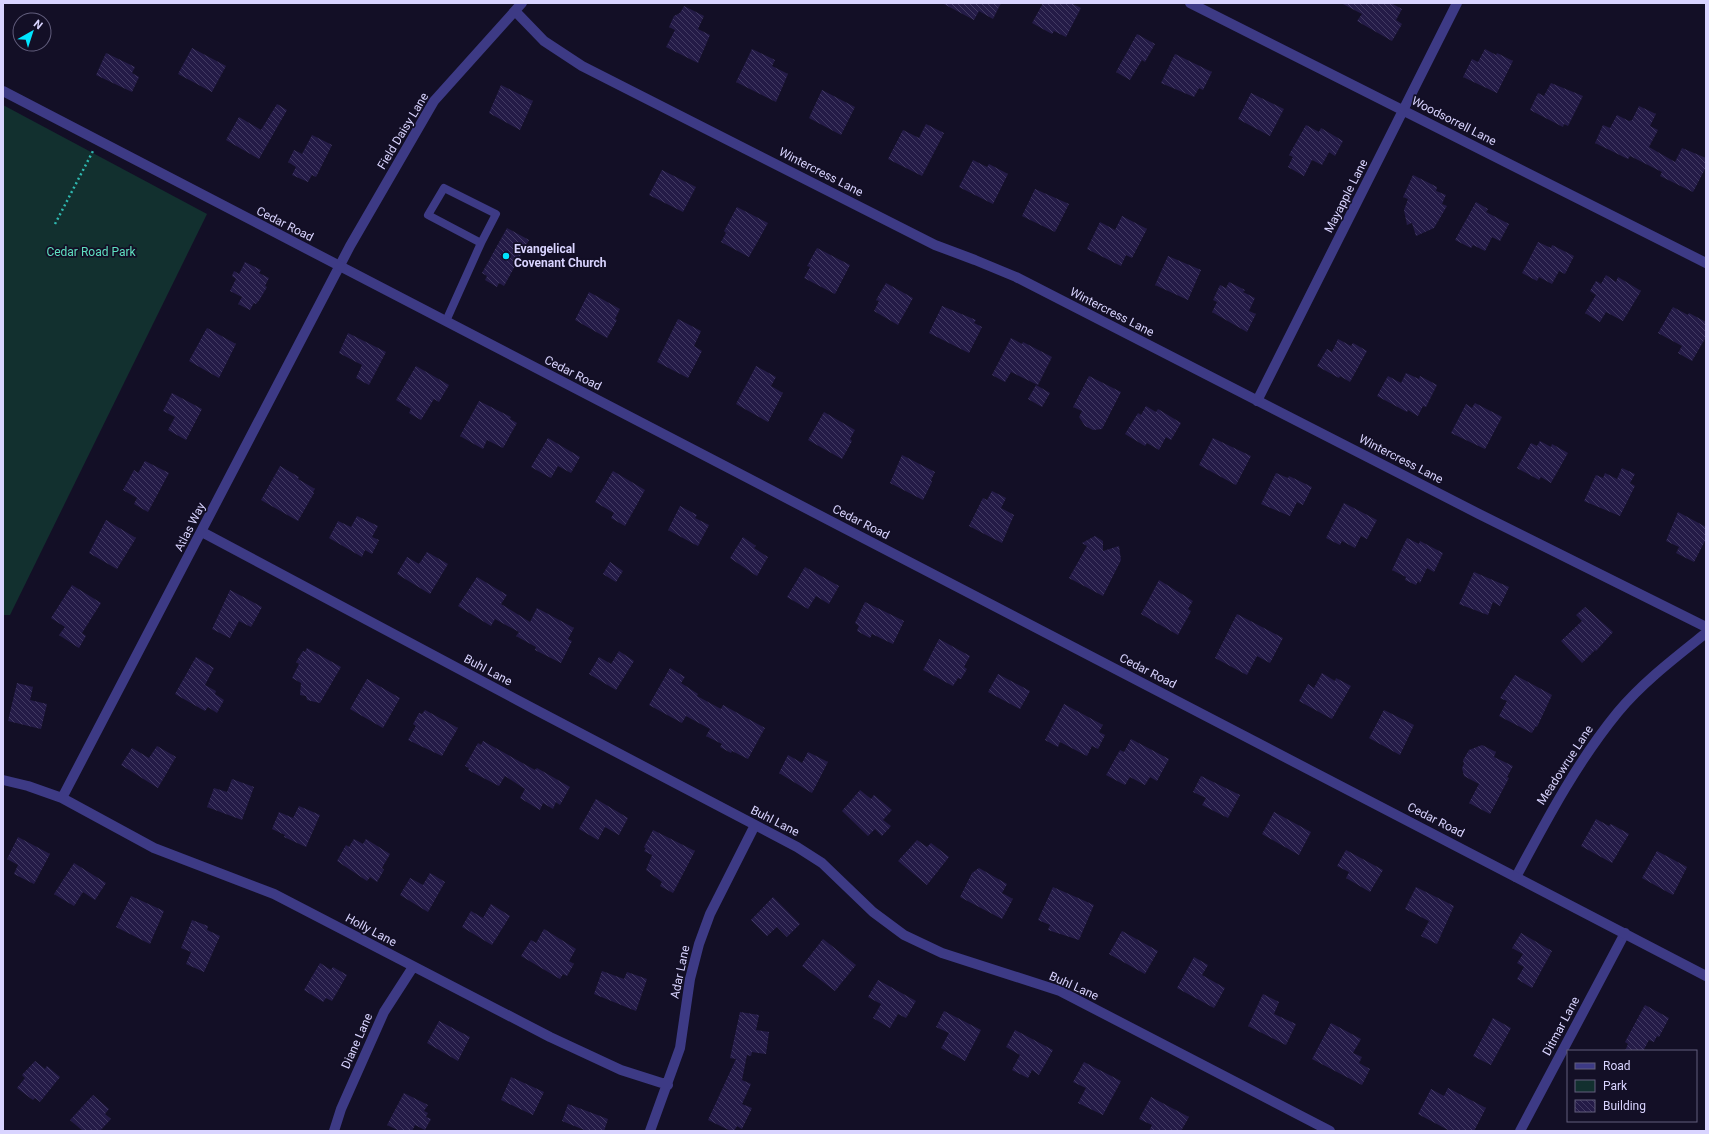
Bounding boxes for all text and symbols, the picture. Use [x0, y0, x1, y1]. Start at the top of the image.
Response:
north arrow [12, 12, 52, 52]
text: N [31, 17, 45, 32]
street label: Field Daisy Lane [375, 90, 431, 172]
street label: Woodsorrell Lane [1409, 94, 1499, 148]
street label: Wintercress Lane [777, 145, 865, 199]
street label: Mayapple Lane [1321, 157, 1371, 235]
street label: Cedar Road [254, 204, 316, 244]
place label: Evangelical Covenant Church [514, 242, 607, 270]
park label: Cedar Road Park [46, 245, 137, 259]
marker: Evangelical Covenant Church [501, 251, 511, 261]
street label: Wintercress Lane [1068, 285, 1156, 339]
street label: Cedar Road [542, 353, 604, 393]
street label: Wintercress Lane [1357, 432, 1445, 486]
street label: Atlas Way [172, 500, 208, 554]
street label: Cedar Road [830, 502, 892, 542]
street label: Buhl Lane [462, 651, 514, 689]
street label: Cedar Road [1117, 651, 1179, 691]
street label: Meadowrue Lane [1534, 723, 1596, 807]
street label: Cedar Road [1405, 800, 1467, 840]
street label: Buhl Lane [748, 803, 802, 839]
street label: Holly Lane [343, 911, 399, 949]
street label: Adar Lane [668, 944, 692, 1000]
street label: Buhl Lane [1047, 969, 1101, 1003]
street label: Ditmar Lane [1540, 994, 1582, 1058]
street label: Diane Lane [339, 1011, 375, 1071]
legend [1567, 1050, 1697, 1122]
text: Road [1603, 1059, 1631, 1073]
text: Park [1603, 1079, 1628, 1093]
text: Building [1603, 1099, 1646, 1113]

